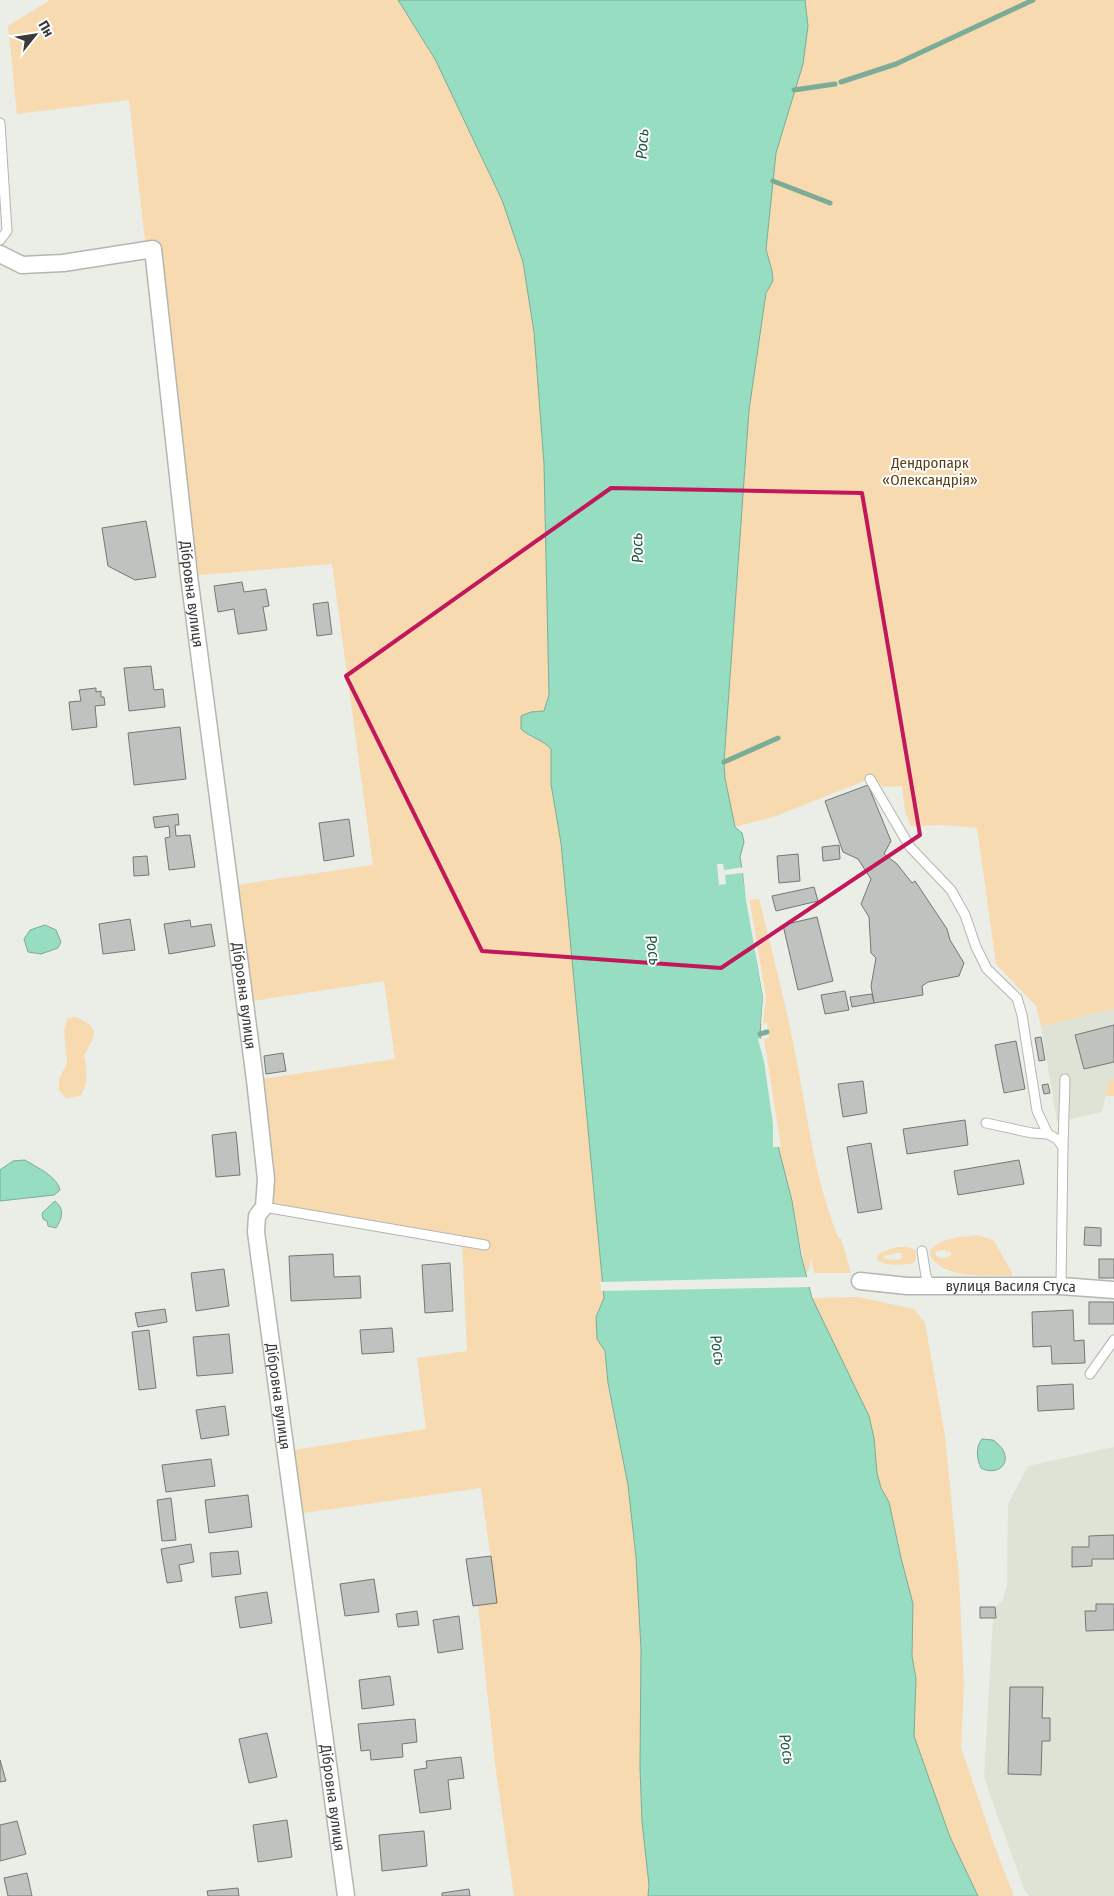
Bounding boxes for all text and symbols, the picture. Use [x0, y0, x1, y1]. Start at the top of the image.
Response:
north arrow [10, 10, 60, 60]
text: Пн [34, 18, 57, 40]
water label: Рось [631, 128, 653, 160]
park label: Дендропарк «Олександрія» [882, 454, 978, 489]
water label: Рось [627, 533, 647, 563]
street label: Дібровна вулиця [176, 539, 207, 648]
water label: Рось [641, 934, 665, 966]
street label: Дібровна вулиця [228, 940, 260, 1050]
street label: вулиця Василя Стуса [945, 1277, 1077, 1296]
water label: Рось [706, 1333, 730, 1367]
street label: Дібровна вулиця [262, 1341, 294, 1451]
water label: Рось [775, 1732, 799, 1766]
street label: Дібровна вулиця [316, 1742, 349, 1852]

